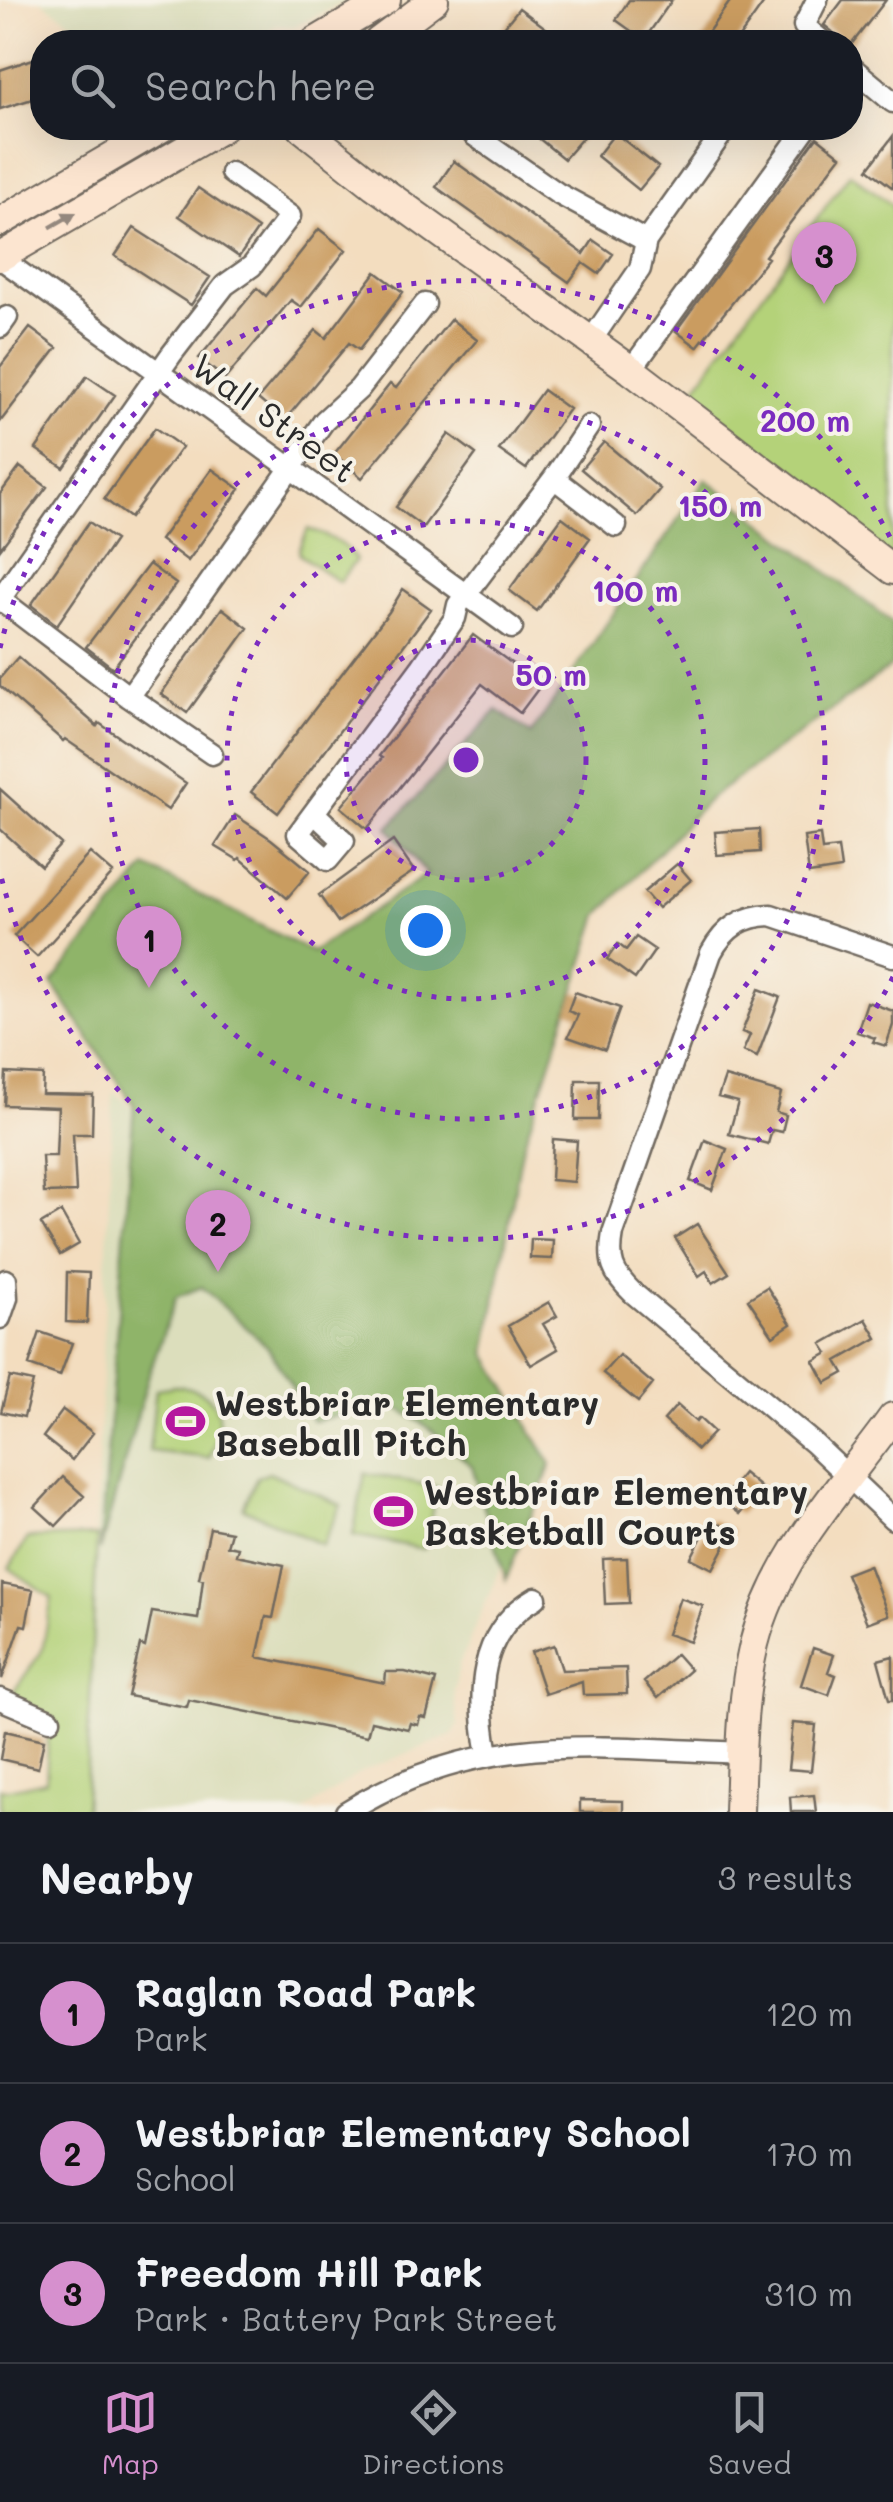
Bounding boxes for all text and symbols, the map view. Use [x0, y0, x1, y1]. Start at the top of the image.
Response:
search box [30, 30, 863, 140]
icon: search [65, 58, 120, 113]
text: Search here [145, 60, 376, 110]
one-way arrow [49, 212, 77, 229]
pin: 3 [792, 222, 856, 304]
street label: Wall Street [184, 342, 366, 492]
text: 200 m [760, 400, 850, 440]
text: 150 m [678, 485, 762, 525]
text: 100 m [592, 570, 678, 610]
text: 50 m [515, 654, 587, 694]
centre of rings [448, 742, 484, 778]
your location [400, 905, 451, 956]
pin: 1 [116, 906, 182, 988]
pin: 2 [186, 1190, 250, 1272]
place label: Westbriar Elementary Baseball Pitch [215, 1379, 599, 1465]
sports icon: Westbriar Elementary Baseball Pitch [164, 1401, 206, 1443]
place label: Westbriar Elementary Basketball Courts [424, 1468, 808, 1554]
sports icon: Westbriar Elementary Basketball Courts [373, 1490, 415, 1532]
text: Nearby [40, 1850, 194, 1905]
text: 3 results [717, 1856, 853, 1898]
text: Raglan Road Park [135, 1967, 476, 2017]
text: 1 [65, 1992, 80, 2034]
text: 120 m [765, 1992, 853, 2034]
text: Park [135, 2017, 208, 2059]
text: Westbriar Elementary School [135, 2107, 691, 2157]
text: 2 [64, 2132, 81, 2174]
text: 170 m [765, 2132, 853, 2174]
text: School [135, 2157, 236, 2199]
text: Freedom Hill Park [135, 2247, 483, 2297]
text: 3 [63, 2272, 82, 2314]
text: 310 m [764, 2272, 853, 2314]
text: Park · Battery Park Street [135, 2297, 557, 2339]
tab: Map [102, 2385, 159, 2481]
tab: Directions [362, 2385, 505, 2481]
tab: Saved [708, 2385, 791, 2481]

